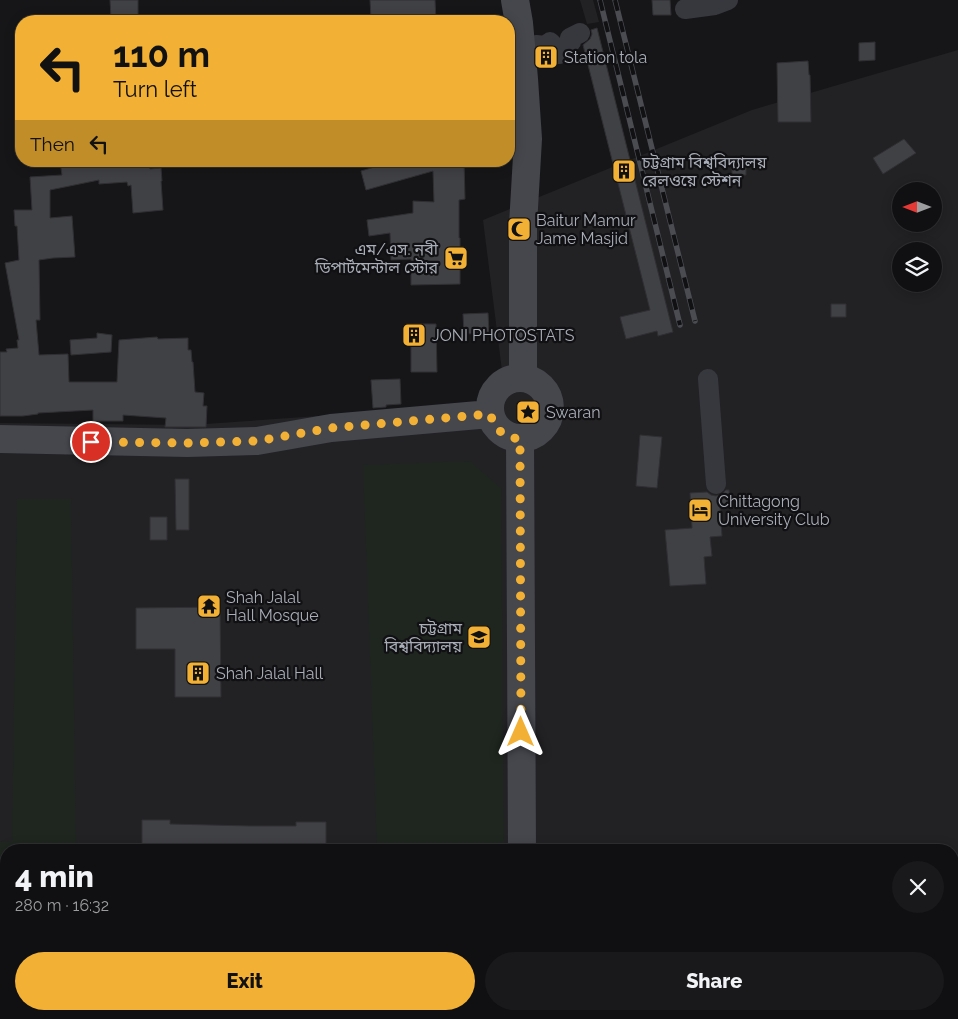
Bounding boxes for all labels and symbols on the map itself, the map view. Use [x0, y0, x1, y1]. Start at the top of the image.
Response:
building icon: Station tola [533, 44, 559, 70]
place label: Station tola [564, 48, 647, 67]
place label: চট্টগ্রাম বিশ্ববিদ্যালয় রেলওয়ে স্টেশন [641, 153, 767, 190]
building icon: চট্টগ্রাম বিশ্ববিদ্যালয় রেলওয়ে স্টেশন [611, 158, 637, 184]
north arrow [892, 182, 942, 232]
place label: Baitur Mamur Jame Masjid [536, 211, 636, 248]
mosque icon: Baitur Mamur Jame Masjid [506, 216, 532, 242]
place label: এম/এস. নবী ডিপার্টমেন্টাল স্টোর [314, 240, 439, 277]
supermarket icon: এম/এস. নবী ডিপার্টমেন্টাল স্টোর [443, 245, 469, 271]
building icon: JONI PHOTOSTATS [401, 322, 427, 348]
place label: JONI PHOTOSTATS [432, 326, 575, 345]
place icon: Swaran [515, 399, 541, 425]
place label: Swaran [546, 403, 601, 422]
pin [70, 421, 112, 463]
place label: Chittagong University Club [718, 492, 830, 529]
hotel icon: Chittagong University Club [687, 497, 713, 523]
place label: Shah Jalal Hall Mosque [226, 588, 319, 625]
temple icon: Shah Jalal Hall Mosque [196, 593, 222, 619]
place label: চট্টগ্রাম বিশ্ববিদ্যালয় [383, 619, 463, 656]
school or university icon: চট্টগ্রাম বিশ্ববিদ্যালয় [466, 624, 492, 650]
building icon: Shah Jalal Hall [185, 660, 211, 686]
place label: Shah Jalal Hall [216, 664, 324, 683]
position arrow [494, 705, 546, 757]

